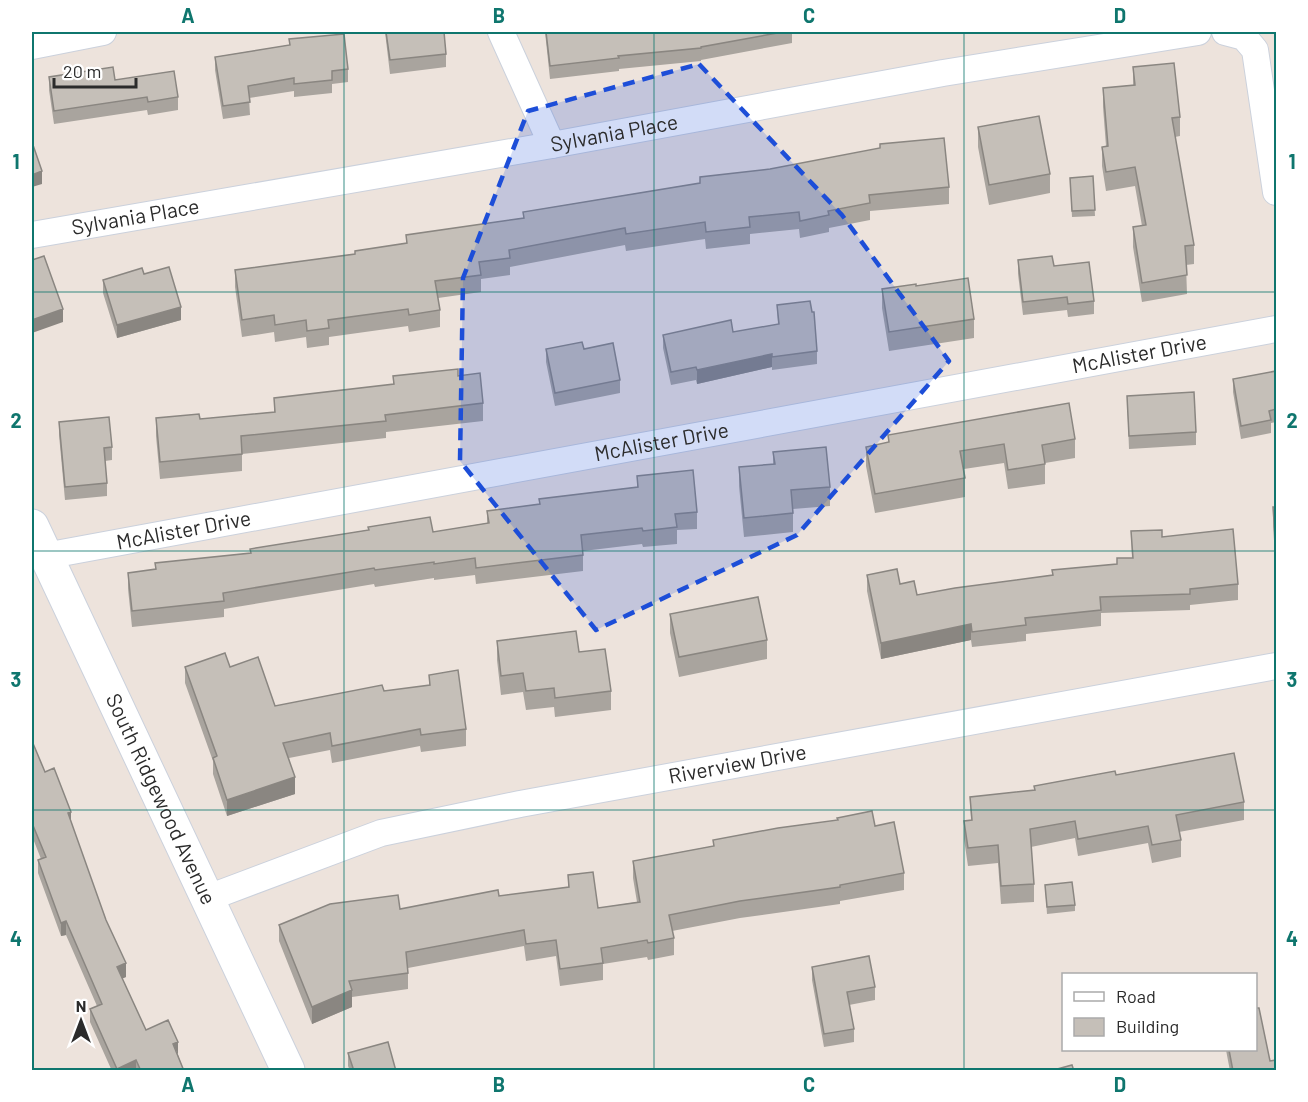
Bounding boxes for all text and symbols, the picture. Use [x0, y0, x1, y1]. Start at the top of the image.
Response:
text: A [181, 3, 195, 27]
text: B [493, 3, 505, 27]
text: C [803, 3, 815, 27]
text: D [1114, 3, 1126, 27]
scale bar [54, 51, 136, 89]
text: 20 m [63, 60, 101, 82]
street label: Sylvania Place [548, 108, 680, 156]
text: 1 [12, 149, 20, 173]
text: 1 [1288, 149, 1296, 173]
street label: Sylvania Place [70, 192, 201, 239]
street label: McAlister Drive [1070, 328, 1209, 377]
text: 2 [10, 408, 22, 432]
text: 2 [1286, 408, 1298, 432]
street label: McAlister Drive [592, 416, 731, 465]
street label: McAlister Drive [114, 504, 253, 554]
text: 3 [11, 667, 21, 691]
text: 3 [1287, 667, 1297, 691]
street label: South Ridgewood Avenue [102, 689, 222, 908]
street label: Riverview Drive [666, 738, 808, 788]
text: 4 [10, 926, 22, 950]
text: 4 [1286, 926, 1298, 950]
legend [1062, 973, 1257, 1051]
text: Road [1116, 985, 1156, 1007]
north arrow [51, 991, 111, 1051]
text: N [76, 996, 86, 1015]
text: Building [1116, 1015, 1179, 1037]
text: A [181, 1072, 195, 1096]
text: B [493, 1072, 505, 1096]
text: C [803, 1072, 815, 1096]
text: D [1114, 1072, 1126, 1096]

